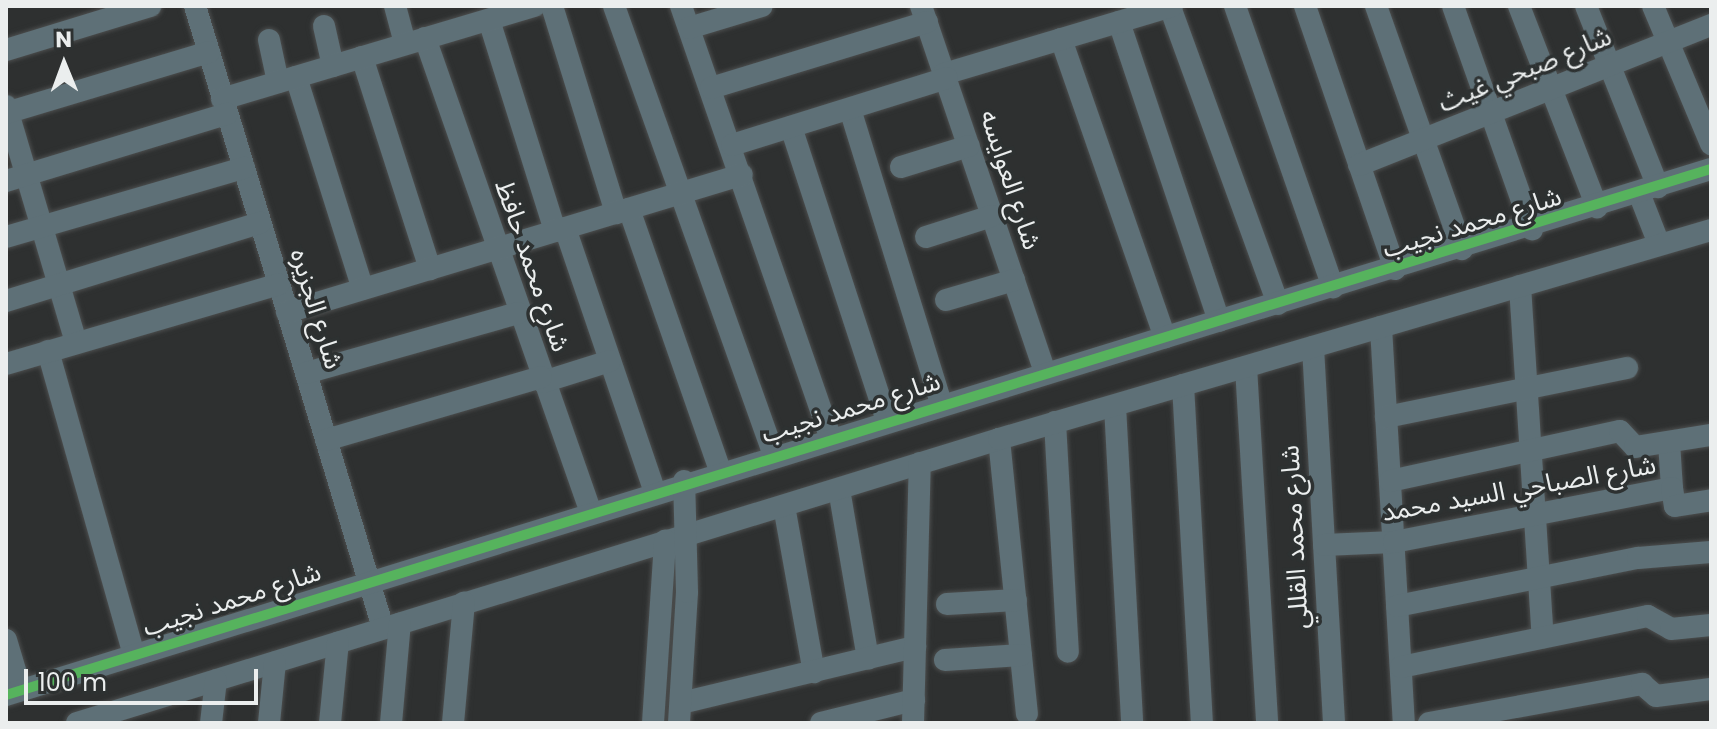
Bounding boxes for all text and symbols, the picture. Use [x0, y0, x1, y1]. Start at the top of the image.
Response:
street label: شارع صبحي غيث [1434, 21, 1616, 119]
north arrow [24, 24, 104, 104]
text: N [55, 24, 72, 55]
street label: شارع العوايسه [973, 106, 1047, 254]
street label: شارع محمد حافظ [488, 176, 576, 356]
street label: شارع محمد نجيب [1379, 181, 1565, 265]
street label: شارع الجزيره [283, 245, 349, 373]
street label: شارع محمد نجيب [758, 366, 944, 450]
street label: شارع محمد القللي [1275, 444, 1315, 630]
street label: شارع الصباحي السيد محمد [1380, 450, 1658, 528]
street label: شارع محمد نجيب [139, 557, 325, 643]
scale bar [28, 653, 262, 703]
text: 100 m [38, 666, 107, 699]

